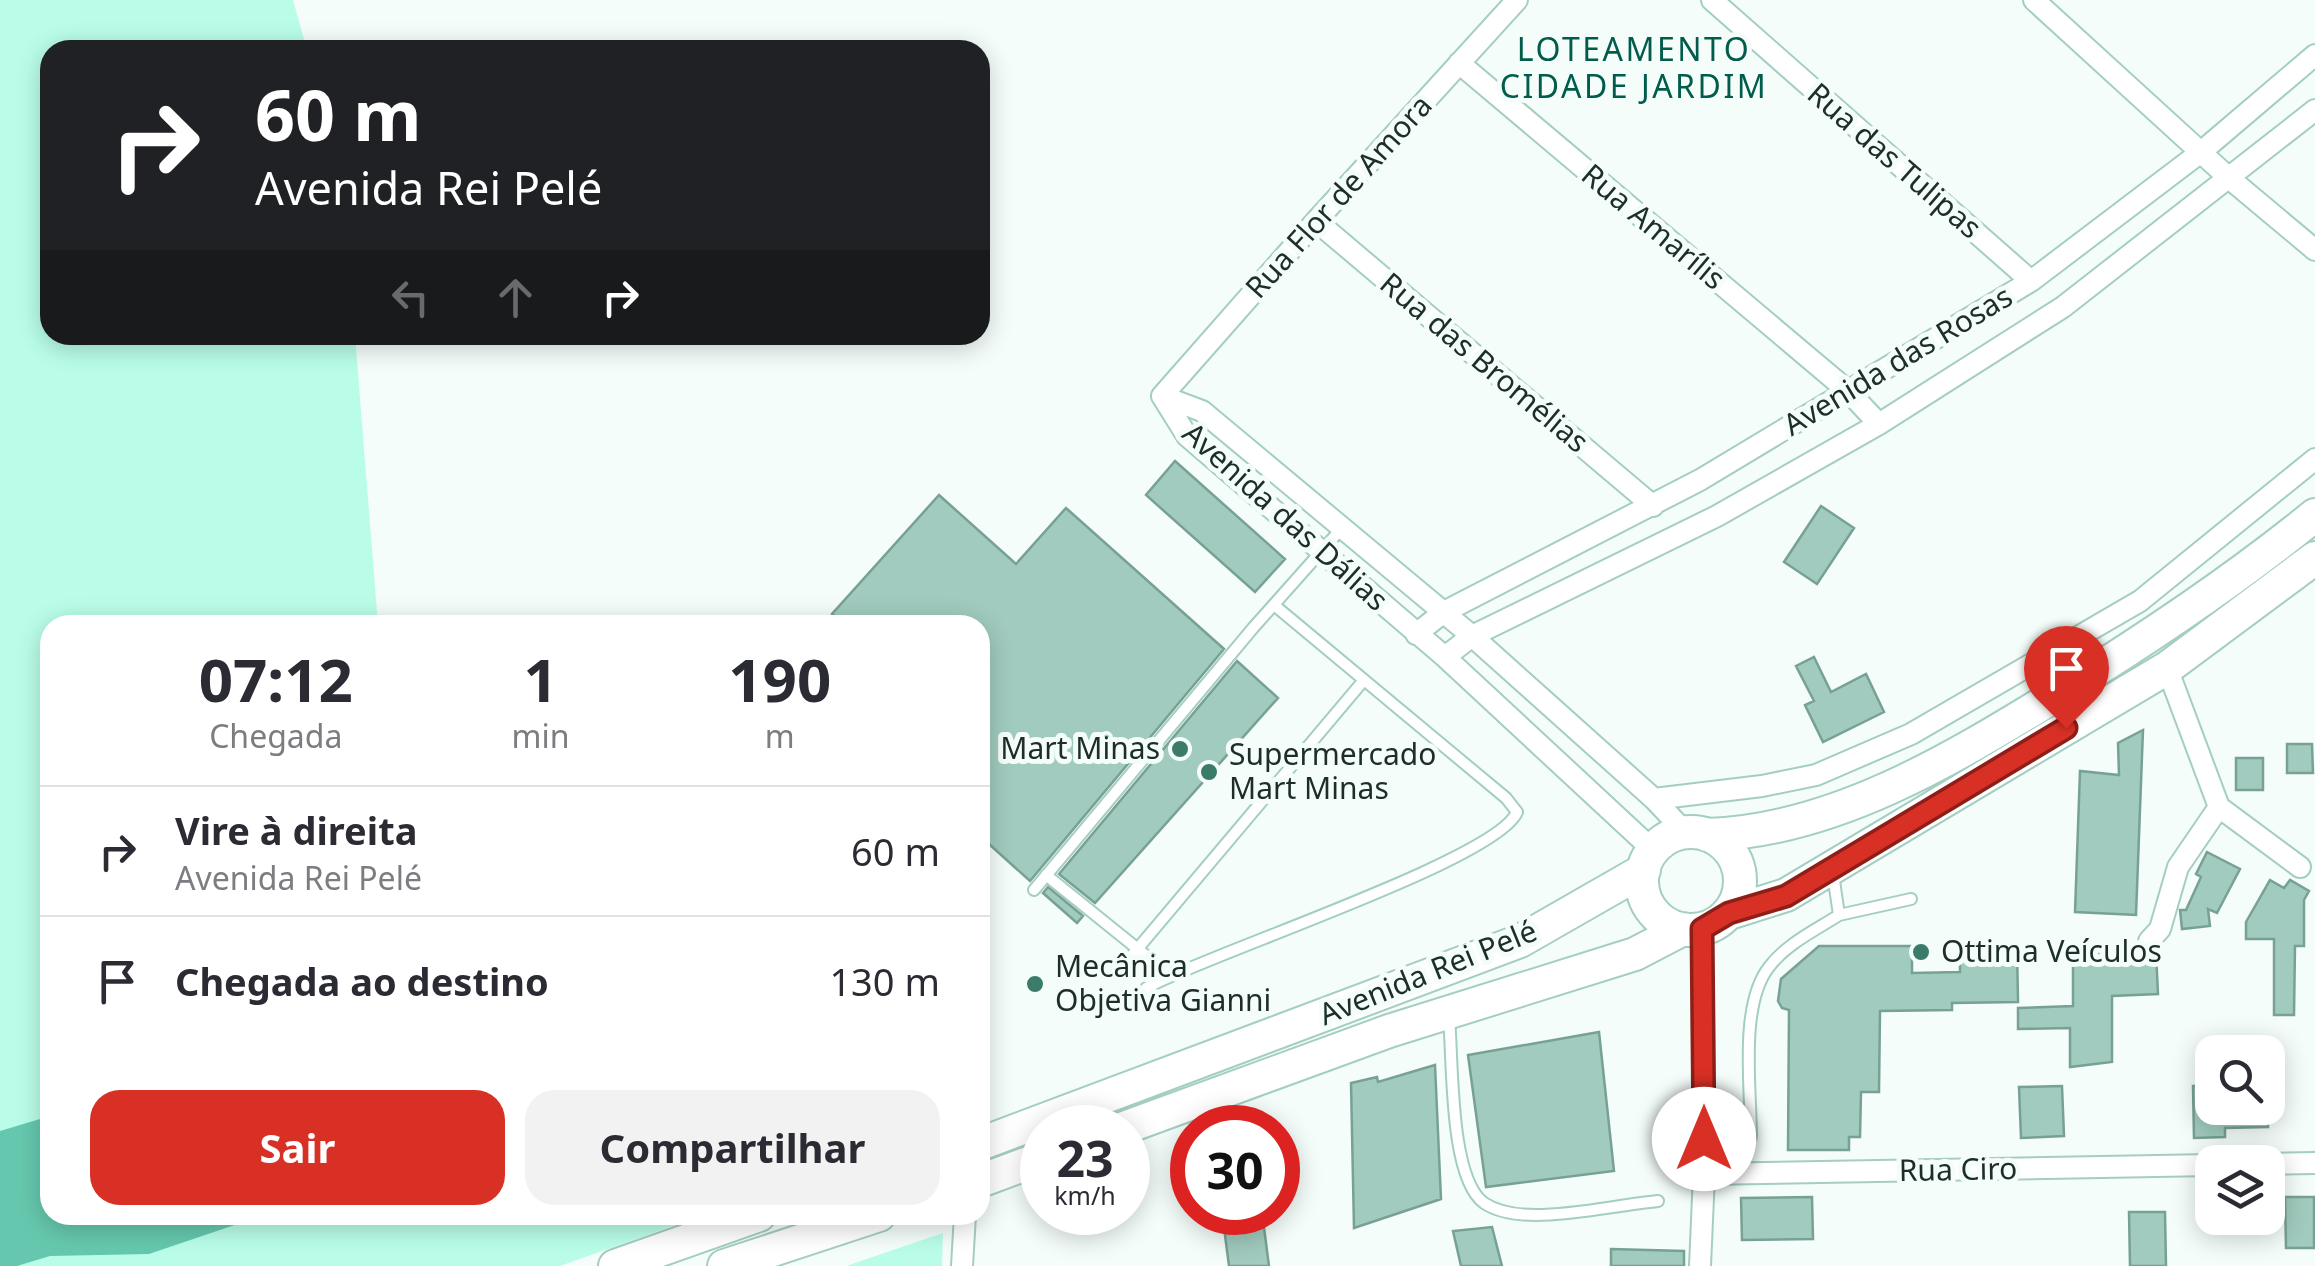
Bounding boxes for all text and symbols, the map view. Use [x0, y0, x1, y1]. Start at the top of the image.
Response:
district label: LOTEAMENTO CIDADE JARDIM [1500, 27, 1768, 107]
text: 60 m [255, 66, 422, 162]
street label: Rua das Tulipas [1799, 73, 1991, 247]
icon: right [90, 80, 220, 210]
street label: Rua Flor de Amora [1235, 85, 1440, 307]
street label: Rua Amarílis [1573, 154, 1735, 298]
text: Avenida Rei Pelé [255, 157, 602, 218]
street label: Rua das Bromélias [1372, 262, 1598, 461]
icon: left [383, 270, 438, 325]
icon: ahead [488, 270, 543, 325]
icon: right [593, 270, 648, 325]
street label: Avenida das Rosas [1775, 275, 2019, 444]
street label: Avenida das Dálias [1174, 412, 1398, 619]
pin [2024, 626, 2109, 729]
text: 07:12 [199, 638, 353, 720]
text: 1 [523, 638, 558, 720]
text: 190 [728, 638, 831, 720]
icon: arrive [2039, 641, 2094, 696]
text: Chegada [209, 714, 342, 757]
text: min [512, 714, 570, 757]
text: m [765, 714, 795, 757]
place label: Mart Minas [1000, 727, 1160, 768]
place label: Supermercado Mart Minas [1229, 733, 1436, 808]
marker: Mart Minas [1169, 738, 1191, 760]
marker: Supermercado Mart Minas [1198, 761, 1220, 783]
text: Vire à direita [175, 804, 417, 856]
icon: right [90, 824, 145, 879]
text: 60 m [851, 825, 940, 877]
text: Avenida Rei Pelé [175, 856, 422, 899]
street label: Avenida Rei Pelé [1312, 909, 1542, 1034]
place label: Ottima Veículos [1941, 930, 2162, 971]
marker: Ottima Veículos [1910, 941, 1932, 963]
place label: Mecânica Objetiva Gianni [1055, 945, 1271, 1020]
icon: arrive [90, 954, 145, 1009]
text: Chegada ao destino [175, 955, 549, 1007]
text: 130 m [829, 955, 940, 1007]
marker: Mecânica Objetiva Gianni [1024, 973, 1046, 995]
map controls [2195, 1035, 2285, 1235]
button: search [2195, 1035, 2285, 1125]
position arrow [1652, 1087, 1756, 1191]
button: Sair [90, 1090, 505, 1205]
button: Compartilhar [525, 1090, 940, 1205]
speed limit sign: 30 [1170, 1105, 1300, 1235]
text: 23 [1056, 1124, 1114, 1192]
button: layers [2195, 1145, 2285, 1235]
street label: Rua Ciro [1898, 1147, 2018, 1190]
text: km/h [1054, 1178, 1116, 1212]

